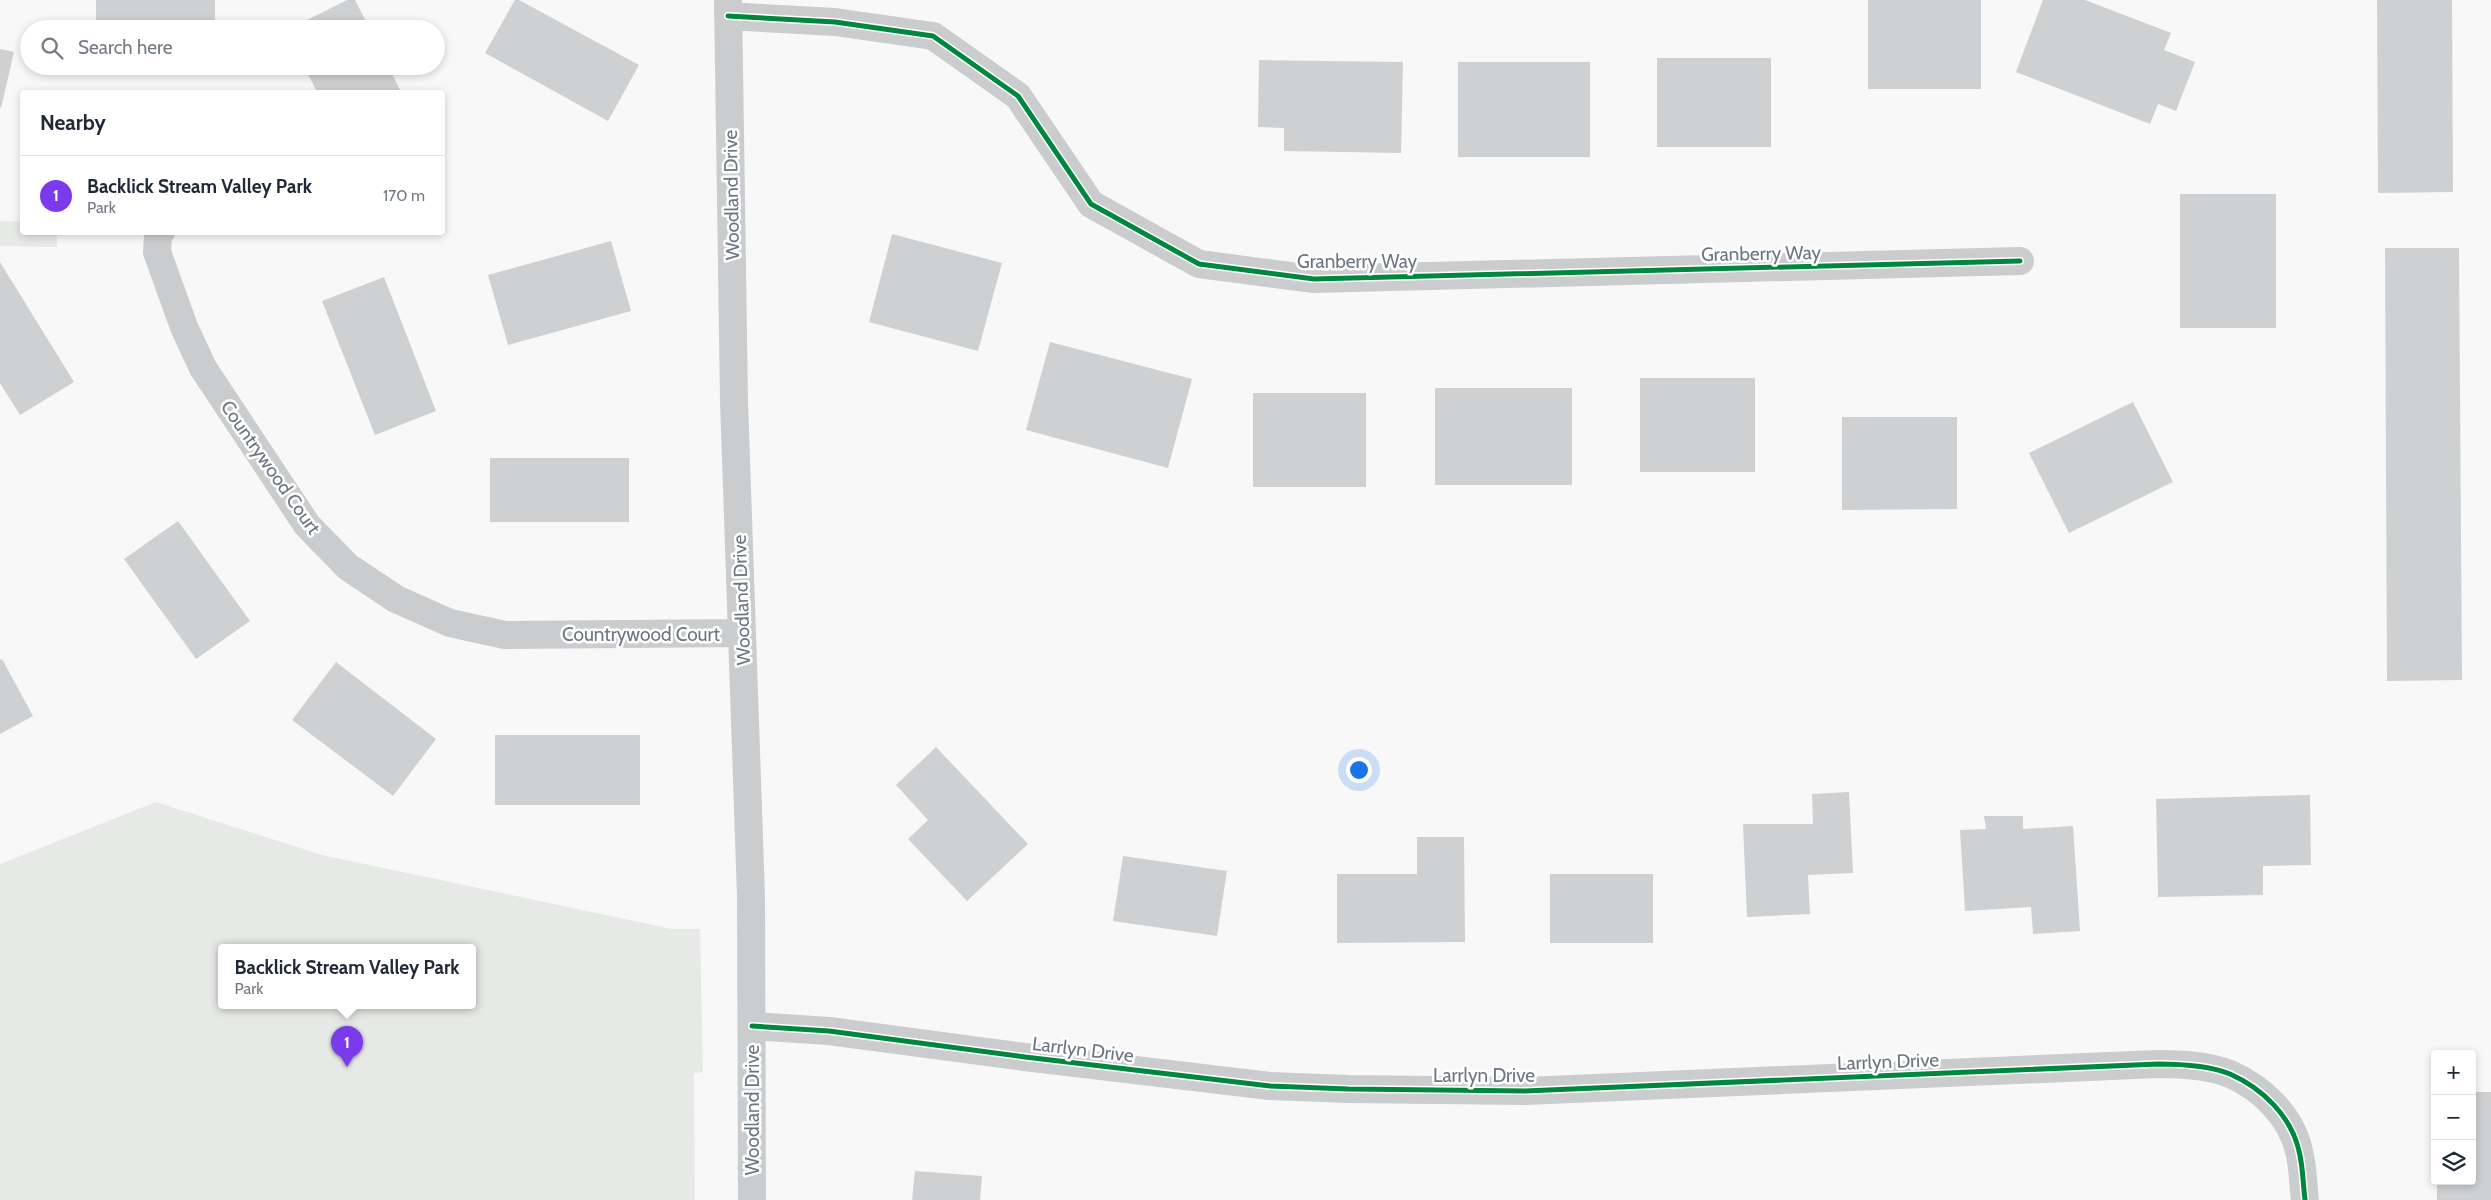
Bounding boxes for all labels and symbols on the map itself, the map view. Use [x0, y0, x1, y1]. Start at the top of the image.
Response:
street label: Woodland Drive [719, 129, 744, 260]
street label: Granberry Way [1701, 241, 1822, 266]
street label: Granberry Way [1297, 250, 1417, 273]
street label: Countrywood Court [216, 396, 326, 539]
street label: Woodland Drive [728, 534, 755, 666]
street label: Countrywood Court [562, 623, 721, 646]
your location [1346, 757, 1372, 783]
pin: 1 [331, 1026, 363, 1067]
street label: Larrlyn Drive [1031, 1032, 1135, 1067]
street label: Woodland Drive [741, 1045, 764, 1175]
street label: Larrlyn Drive [1837, 1048, 1940, 1075]
street label: Larrlyn Drive [1433, 1064, 1535, 1087]

